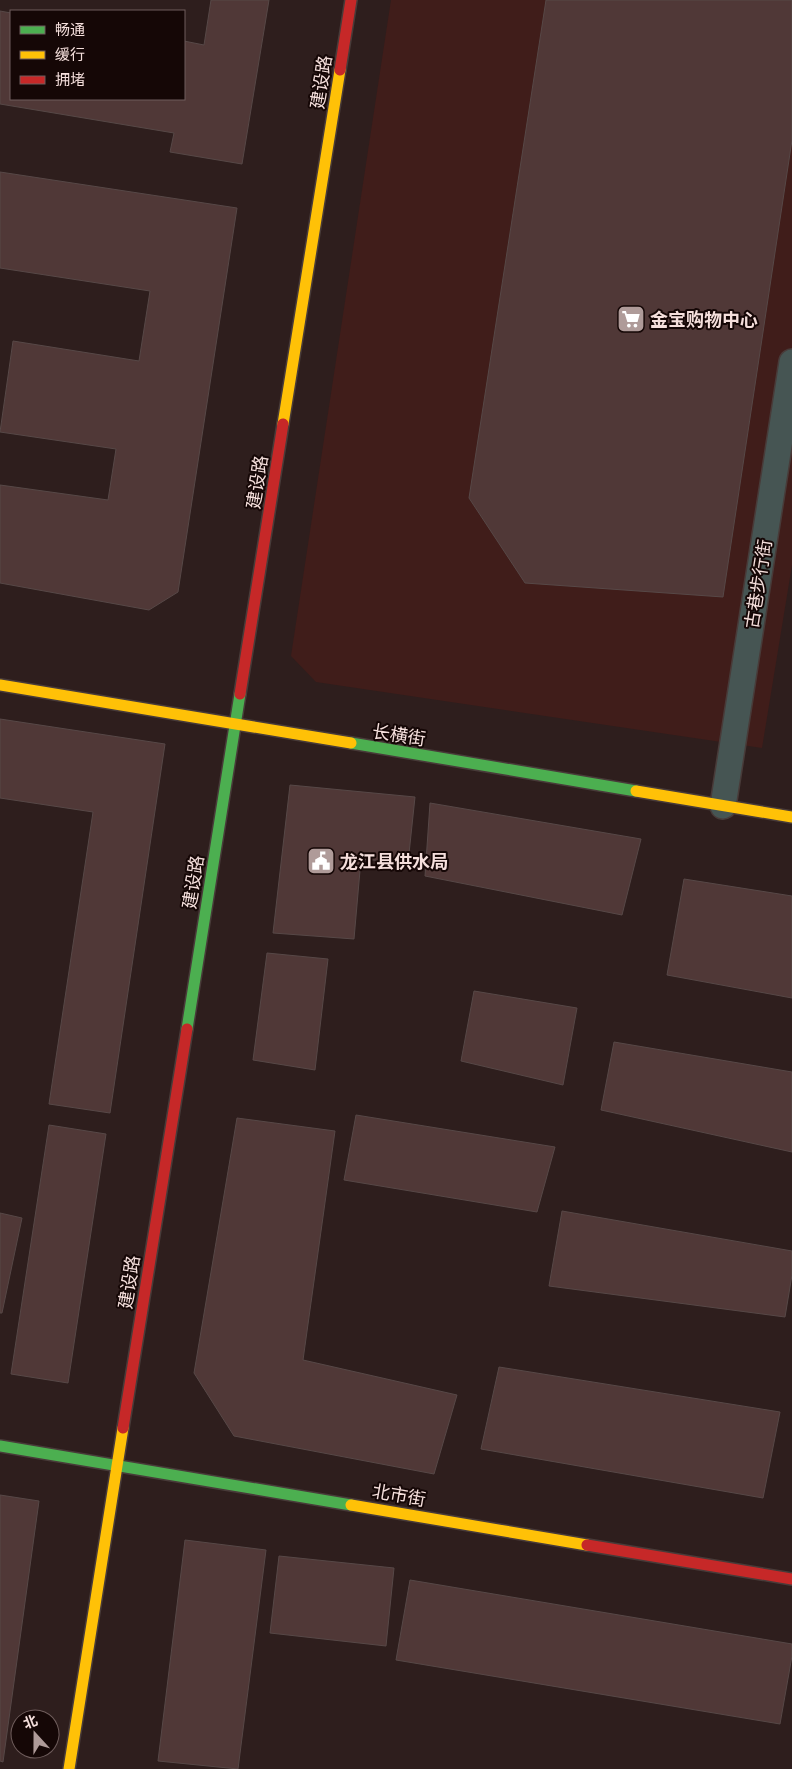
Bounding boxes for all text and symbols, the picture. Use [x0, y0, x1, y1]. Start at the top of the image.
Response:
legend [10, 10, 185, 100]
text: 畅通 [55, 20, 85, 39]
text: 缓行 [55, 45, 85, 64]
street label: 建设路 [305, 54, 337, 110]
text: 拥堵 [55, 70, 85, 89]
supermarket icon: 金宝购物中心 [616, 304, 646, 334]
place label: 金宝购物中心 [650, 308, 758, 331]
street label: 建设路 [241, 454, 273, 510]
street label: 古巷步行街 [740, 538, 776, 630]
street label: 长横街 [371, 719, 427, 751]
public building icon: 龙江县供水局 [306, 846, 336, 876]
place label: 龙江县供水局 [340, 850, 448, 873]
street label: 建设路 [177, 854, 209, 910]
street label: 建设路 [113, 1254, 145, 1310]
street label: 北市街 [370, 1479, 428, 1511]
north arrow [10, 1709, 60, 1759]
text: 北 [21, 1711, 40, 1733]

